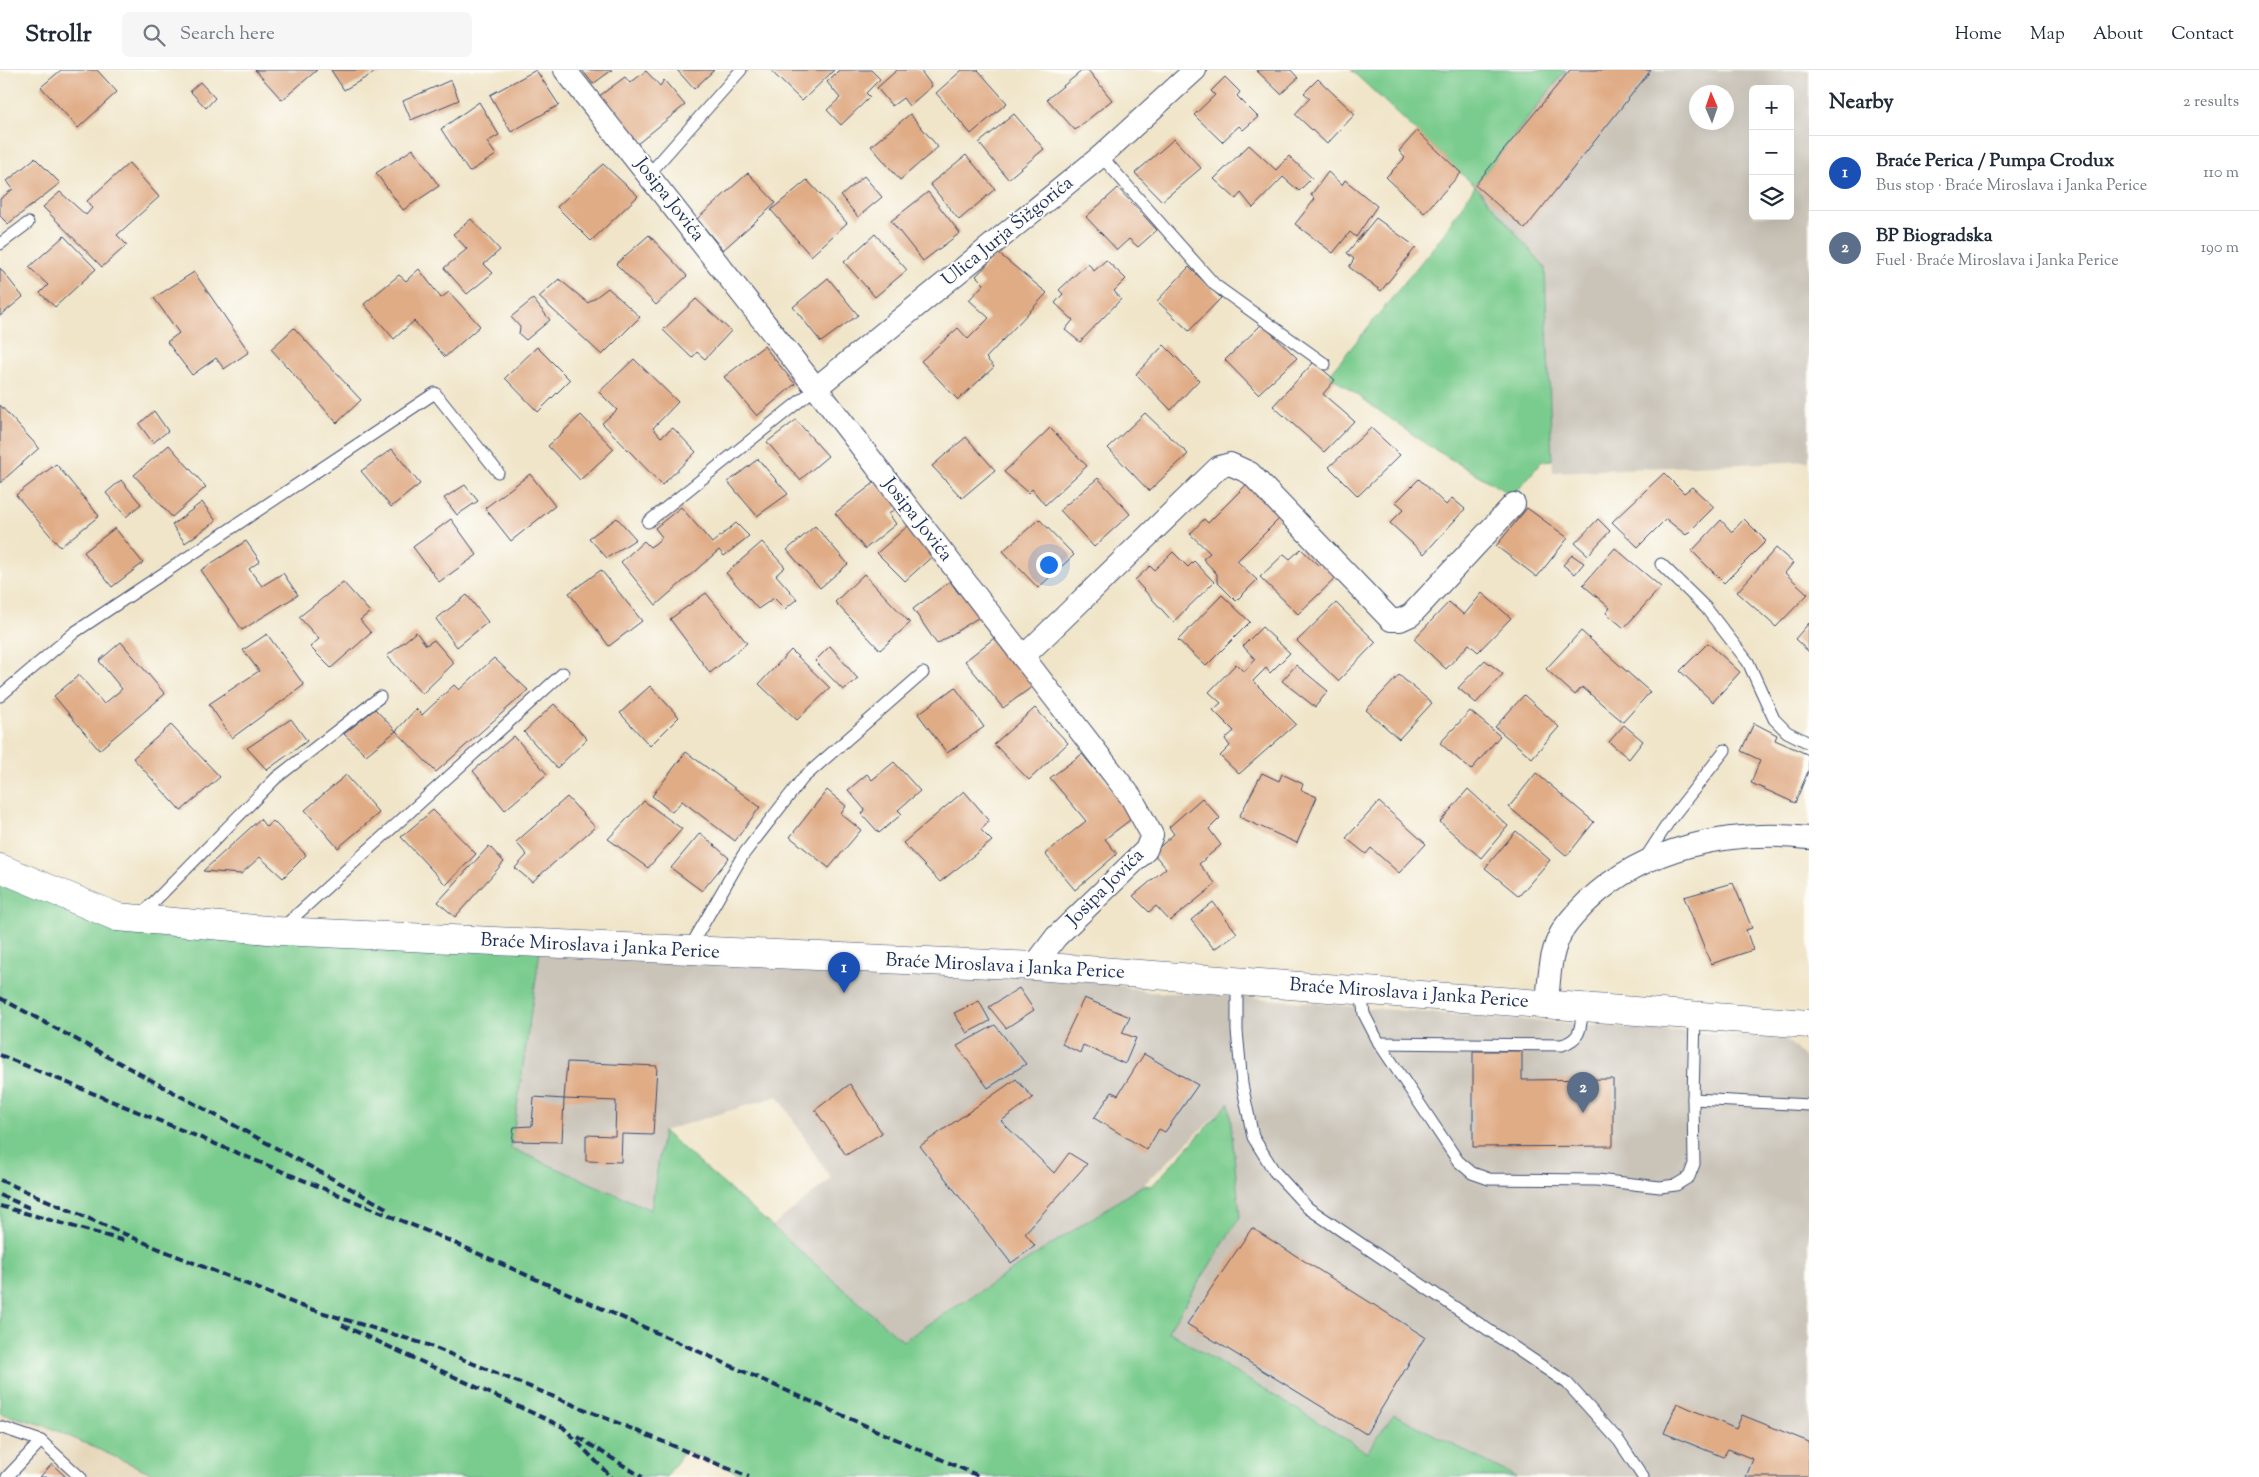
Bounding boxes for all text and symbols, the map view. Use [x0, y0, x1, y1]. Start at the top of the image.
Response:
search box [122, 12, 472, 57]
text: Strollr [25, 18, 92, 52]
icon: search [140, 21, 168, 49]
text: Search here [180, 21, 275, 48]
text: Home [1955, 22, 2002, 48]
text: Map [2030, 22, 2065, 48]
text: About [2093, 22, 2143, 48]
text: Contact [2171, 22, 2234, 48]
north arrow [1689, 85, 1734, 130]
map controls [1749, 85, 1794, 220]
button: + [1749, 85, 1794, 130]
text: Nearby [1829, 88, 1894, 118]
text: 2 results [2183, 91, 2239, 114]
button: − [1749, 130, 1794, 175]
text: Braće Perica / Pumpa Crodux [1876, 148, 2114, 175]
street label: Josipa Jovića [627, 152, 711, 248]
text: 1 [1842, 162, 1848, 185]
text: 110 m [2203, 162, 2239, 185]
street label: Ulica Jurja Šižgorića [936, 170, 1080, 294]
button: layers [1749, 175, 1794, 220]
text: Bus stop · Braće Miroslava i Janka Perice [1876, 175, 2147, 198]
text: BP Biogradska [1876, 223, 1993, 250]
text: 2 [1841, 237, 1849, 260]
text: 190 m [2201, 237, 2239, 260]
text: Fuel · Braće Miroslava i Janka Perice [1876, 250, 2119, 273]
street label: Josipa Jovića [875, 472, 959, 568]
your location [1036, 552, 1062, 578]
street label: Josipa Jovića [1060, 843, 1151, 934]
street label: Braće Miroslava i Janka Perice [479, 927, 721, 967]
street label: Braće Miroslava i Janka Perice [884, 947, 1126, 987]
pin: 1 [828, 952, 860, 993]
street label: Braće Miroslava i Janka Perice [1288, 972, 1530, 1016]
pin: 2 [1567, 1072, 1599, 1113]

